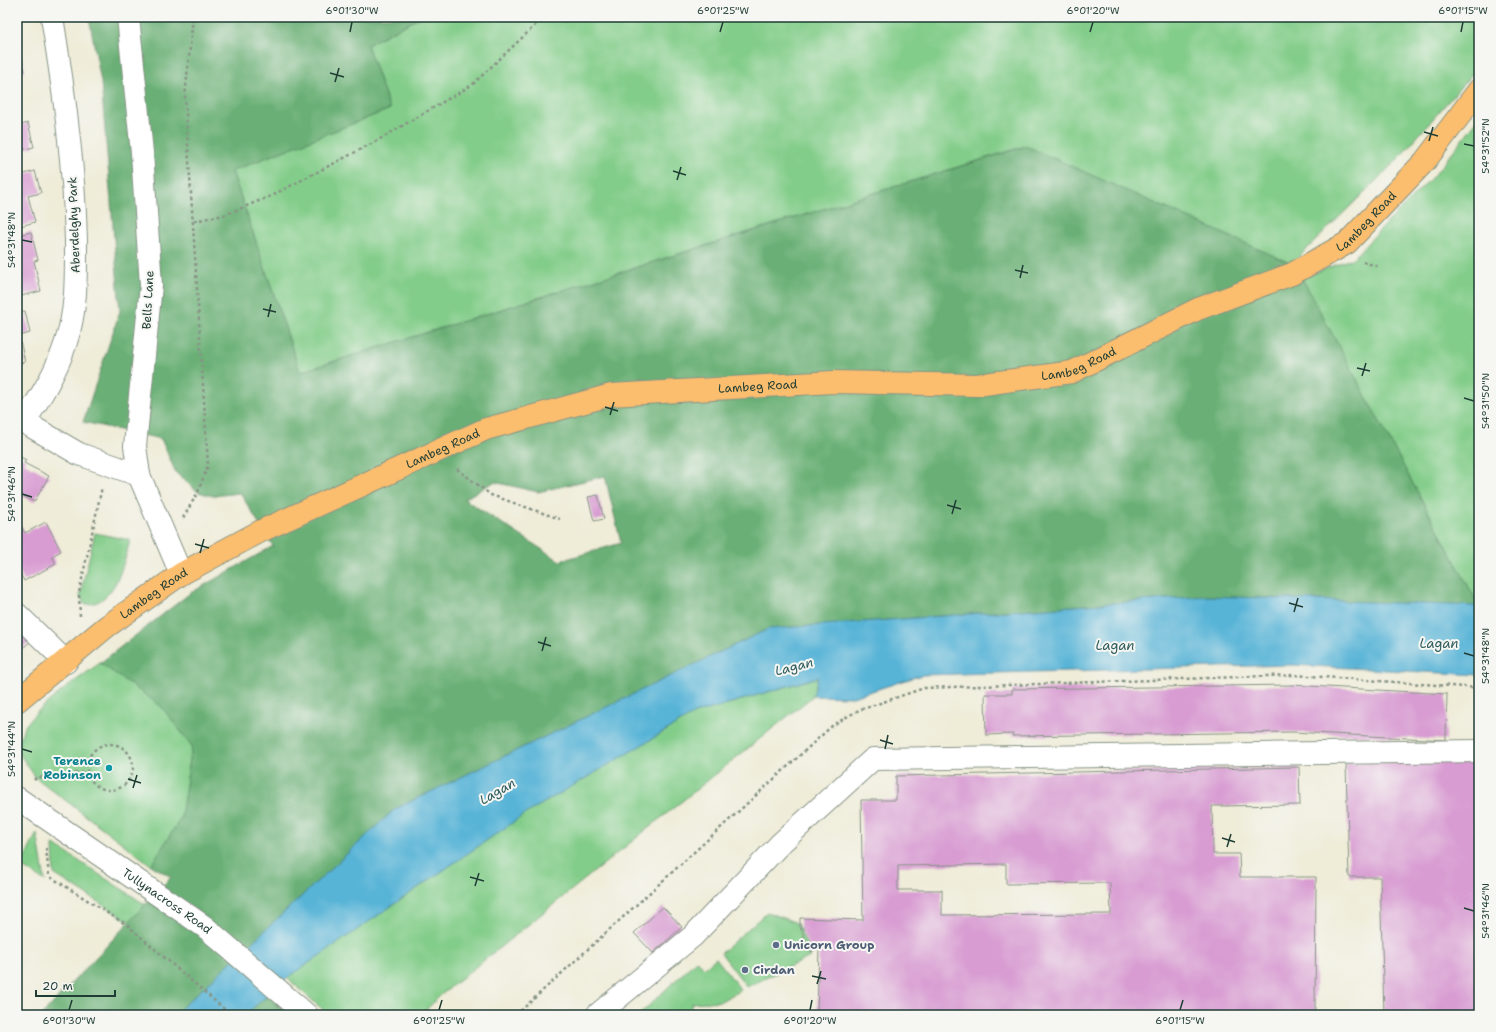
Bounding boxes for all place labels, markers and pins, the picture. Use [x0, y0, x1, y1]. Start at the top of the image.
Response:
place label: Terence Robinson [44, 753, 101, 783]
marker: Terence Robinson [104, 763, 114, 773]
place label: Unicorn Group [784, 937, 874, 953]
marker: Unicorn Group [771, 940, 781, 950]
place label: Cirdan [753, 962, 795, 978]
marker: Cirdan [740, 965, 750, 975]

